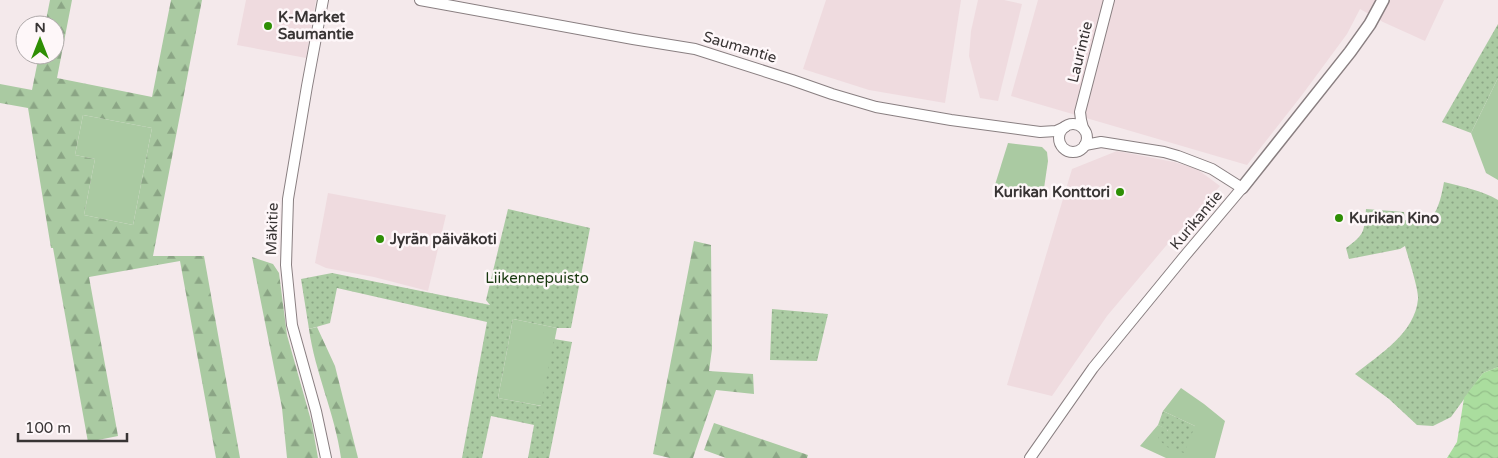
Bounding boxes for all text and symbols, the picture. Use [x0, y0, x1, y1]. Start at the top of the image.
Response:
place label: K-Market Saumantie [278, 8, 354, 43]
north arrow [15, 15, 65, 65]
text: N [34, 19, 46, 36]
street label: Laurintie [1064, 19, 1096, 85]
marker: K-Market Saumantie [262, 20, 274, 32]
street label: Saumantie [701, 27, 779, 67]
place label: Kurikan Konttori [994, 183, 1110, 201]
marker: Kurikan Konttori [1114, 186, 1126, 198]
street label: Kurikantie [1166, 187, 1226, 253]
street label: Mäkitie [262, 202, 282, 256]
place label: Kurikan Kino [1349, 209, 1439, 227]
marker: Kurikan Kino [1333, 212, 1345, 224]
place label: Jyrän päiväkoti [389, 230, 497, 249]
marker: Jyrän päiväkoti [374, 233, 386, 245]
park label: Liikennepuisto [485, 269, 589, 287]
scale bar [18, 410, 126, 442]
text: 100 m [25, 419, 71, 437]

